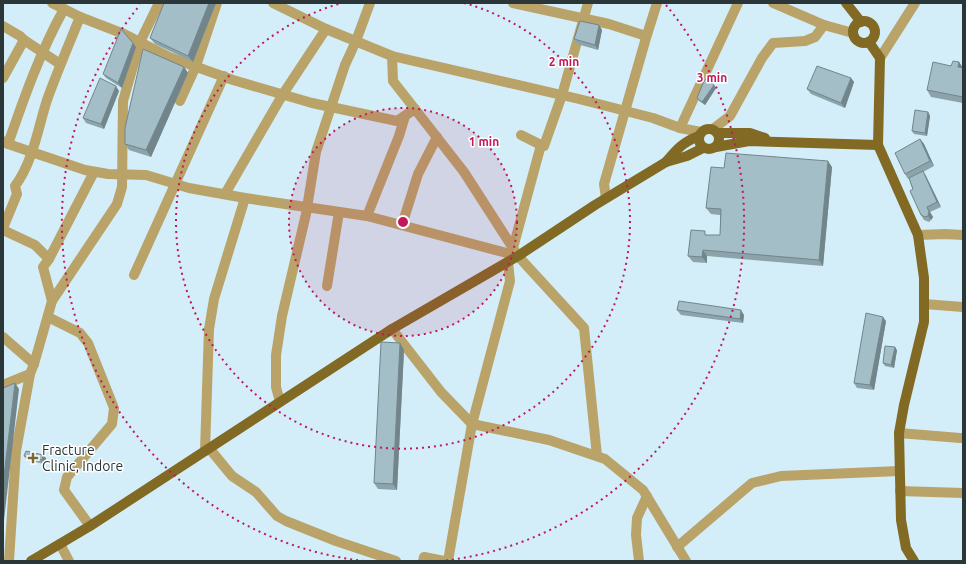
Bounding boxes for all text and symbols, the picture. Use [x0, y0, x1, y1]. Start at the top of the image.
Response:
text: 2 min [549, 55, 579, 68]
text: 3 min [697, 71, 727, 84]
text: 1 min [469, 135, 499, 148]
centre of rings [396, 215, 410, 229]
place label: Fracture Clinic, Indore [42, 442, 123, 474]
marker: Fracture Clinic, Indore [27, 452, 39, 464]

